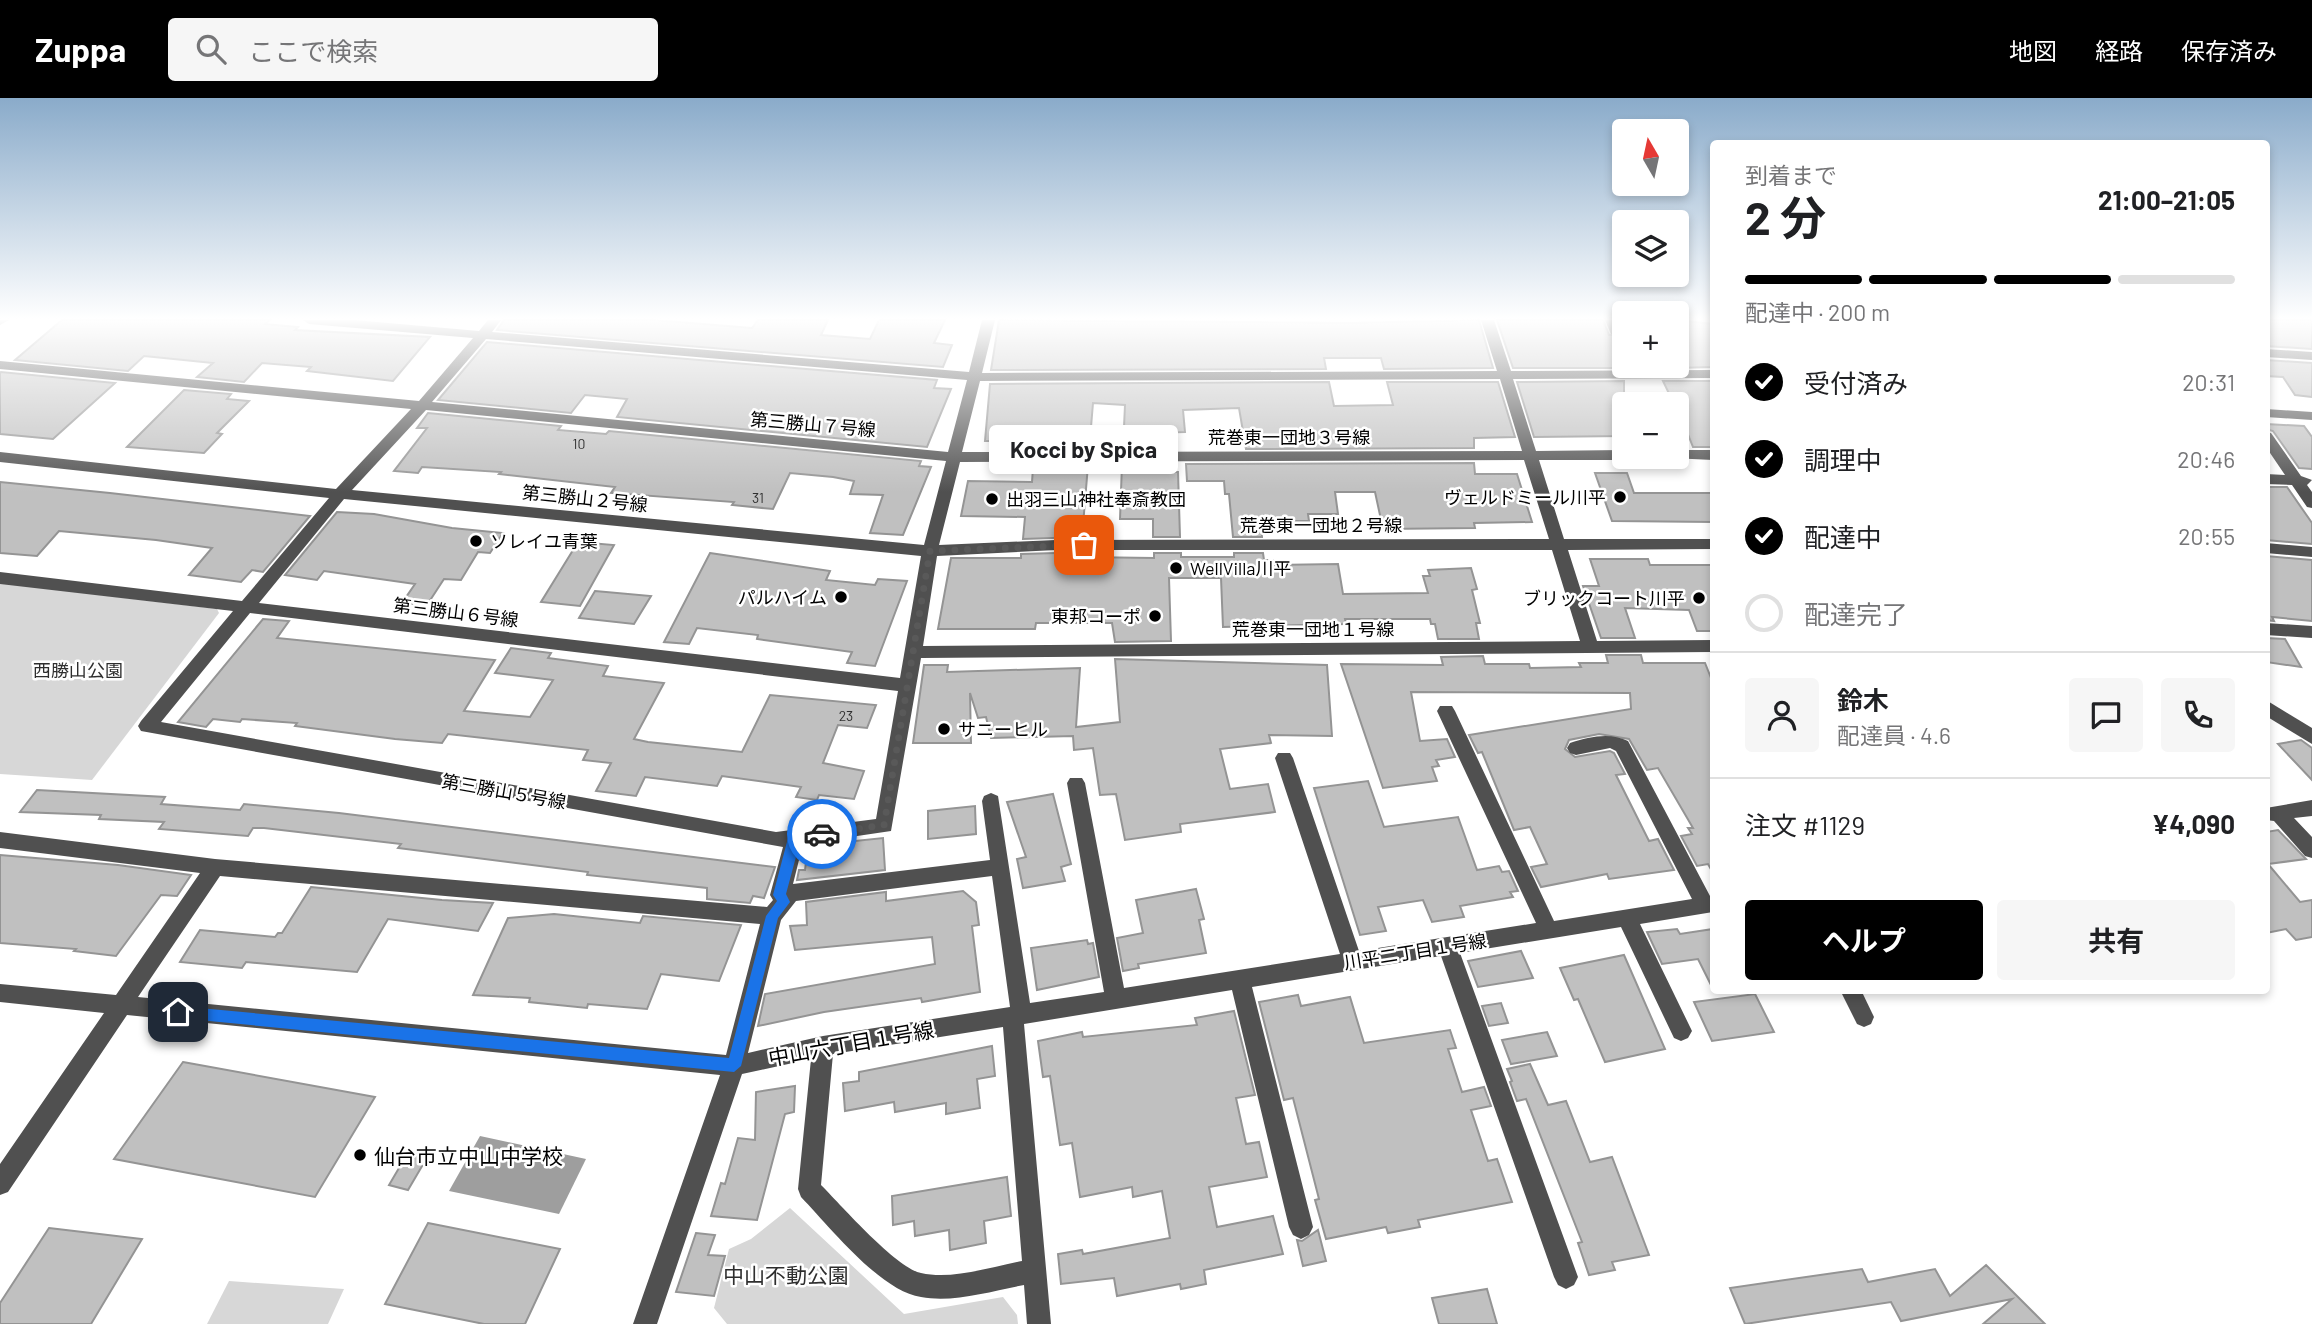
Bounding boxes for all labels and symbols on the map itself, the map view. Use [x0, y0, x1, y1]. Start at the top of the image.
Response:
north arrow [1612, 119, 1689, 196]
street label: 第三勝山７号線 [749, 408, 877, 440]
callout: Kocci by Spica [990, 426, 1178, 475]
street label: 荒巻東一団地３号線 [1208, 426, 1370, 448]
house number: 10 [573, 435, 585, 452]
street label: 第三勝山２号線 [521, 480, 649, 516]
place label: ヴェルドミール川平 [1444, 486, 1606, 508]
place label: 出羽三山神社奉斎教団 [1006, 488, 1186, 510]
house number: 31 [752, 489, 764, 506]
marker: ヴェルドミール川平 [1612, 489, 1628, 505]
marker: 出羽三山神社奉斎教団 [984, 491, 1000, 507]
street label: 荒巻東一団地２号線 [1240, 514, 1402, 536]
pin [1054, 515, 1114, 575]
place label: ソレイユ青葉 [490, 530, 598, 552]
marker: ソレイユ青葉 [468, 533, 484, 549]
place label: WellVilla川平 [1190, 557, 1291, 579]
marker: WellVilla川平 [1168, 560, 1184, 576]
place label: パルハイム [738, 586, 827, 608]
place label: ブリックコート川平 [1523, 587, 1685, 609]
marker: パルハイム [833, 589, 849, 605]
marker: ブリックコート川平 [1691, 590, 1707, 606]
street label: 第三勝山６号線 [392, 593, 520, 631]
place label: 東邦コーポ [1051, 605, 1141, 627]
marker: 東邦コーポ [1147, 608, 1163, 624]
street label: 荒巻東一団地１号線 [1232, 618, 1394, 640]
park label: 西勝山公園 [33, 659, 123, 681]
house number: 23 [839, 707, 853, 724]
place label: サニーヒル [958, 718, 1048, 740]
marker: サニーヒル [936, 721, 952, 737]
street label: 第三勝山５号線 [440, 769, 568, 813]
courier [787, 799, 857, 869]
street label: 川平二丁目１号線 [1342, 929, 1488, 973]
pin [148, 982, 208, 1042]
street label: 中山六丁目１号線 [766, 1016, 936, 1070]
place label: 仙台市立中山中学校 [374, 1143, 563, 1168]
marker: 仙台市立中山中学校 [352, 1147, 368, 1163]
park label: 中山不動公園 [723, 1262, 849, 1287]

